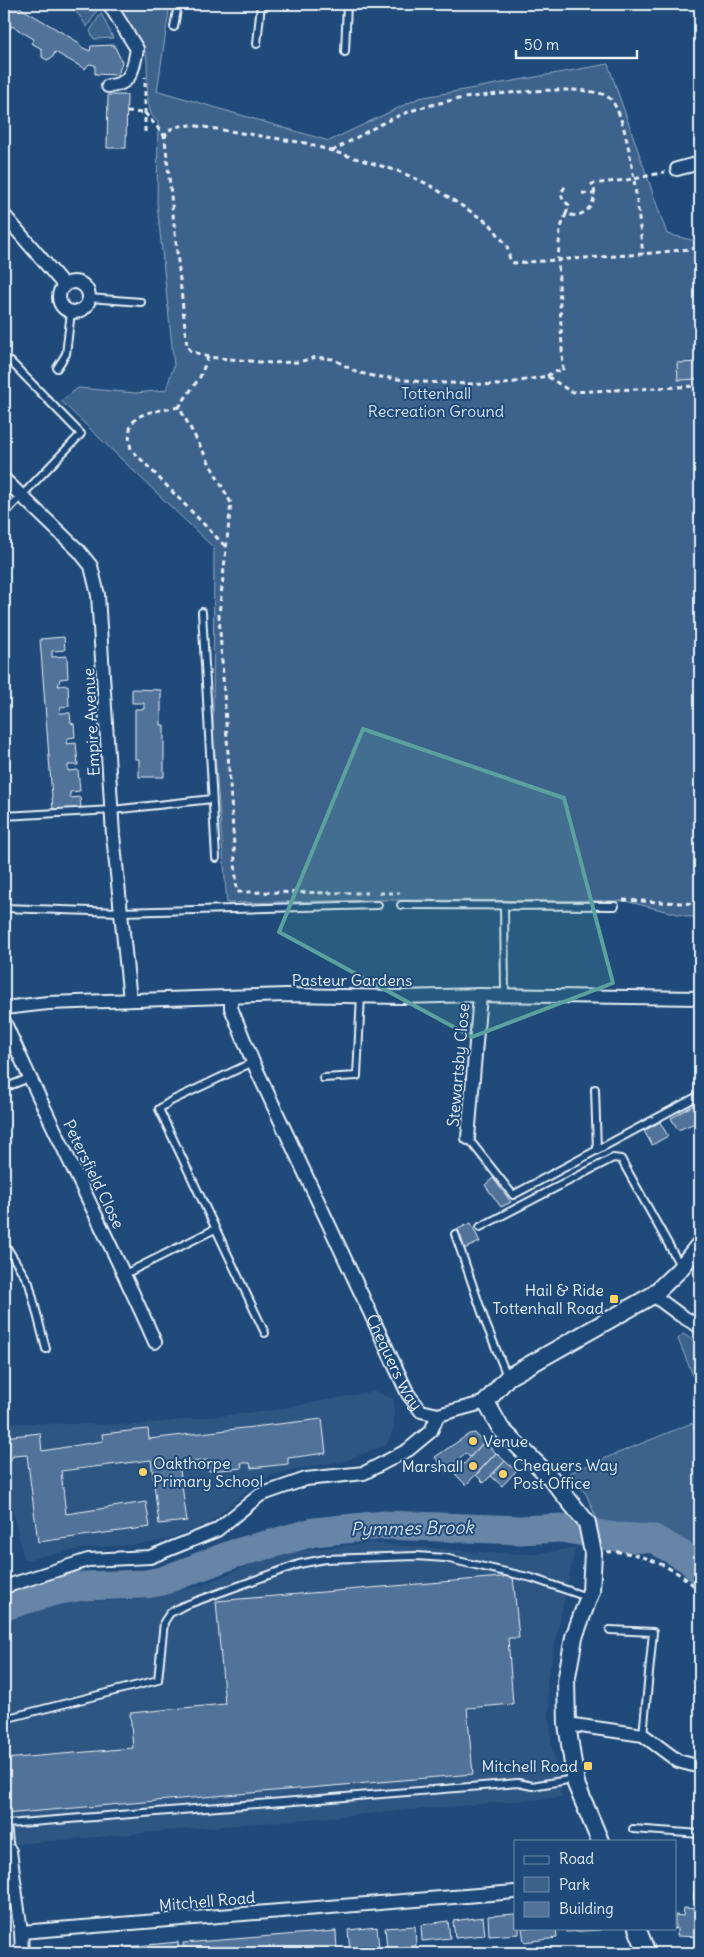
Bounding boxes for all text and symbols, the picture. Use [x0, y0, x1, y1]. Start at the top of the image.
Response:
scale bar [516, 28, 638, 60]
text: 50 m [524, 35, 559, 54]
park label: Tottenhall Recreation Ground [368, 383, 504, 421]
street label: Empire Avenue [78, 667, 104, 777]
street label: Pasteur Gardens [292, 970, 412, 990]
street label: Stewartsby Close [443, 1002, 473, 1128]
street label: Petersfield Close [59, 1116, 129, 1232]
place label: Hail & Ride Tottenhall Road [492, 1280, 604, 1318]
marker: Hail & Ride Tottenhall Road [608, 1293, 620, 1305]
street label: Chequers Way [362, 1311, 427, 1414]
place label: Venue [483, 1431, 528, 1451]
marker: Venue [467, 1435, 479, 1447]
place label: Oakthorpe Primary School [153, 1453, 263, 1491]
place label: Chequers Way Post Office [513, 1455, 618, 1493]
place label: Marshall [402, 1456, 463, 1476]
marker: Marshall [467, 1460, 479, 1472]
marker: Oakthorpe Primary School [137, 1466, 149, 1478]
marker: Chequers Way Post Office [497, 1468, 509, 1480]
water label: Pymmes Brook [350, 1515, 476, 1541]
place label: Mitchell Road [482, 1756, 578, 1776]
marker: Mitchell Road [582, 1760, 594, 1772]
legend [514, 1840, 676, 1930]
text: Road [559, 1849, 594, 1868]
text: Park [559, 1875, 590, 1894]
street label: Mitchell Road [158, 1887, 256, 1915]
text: Building [559, 1899, 614, 1918]

